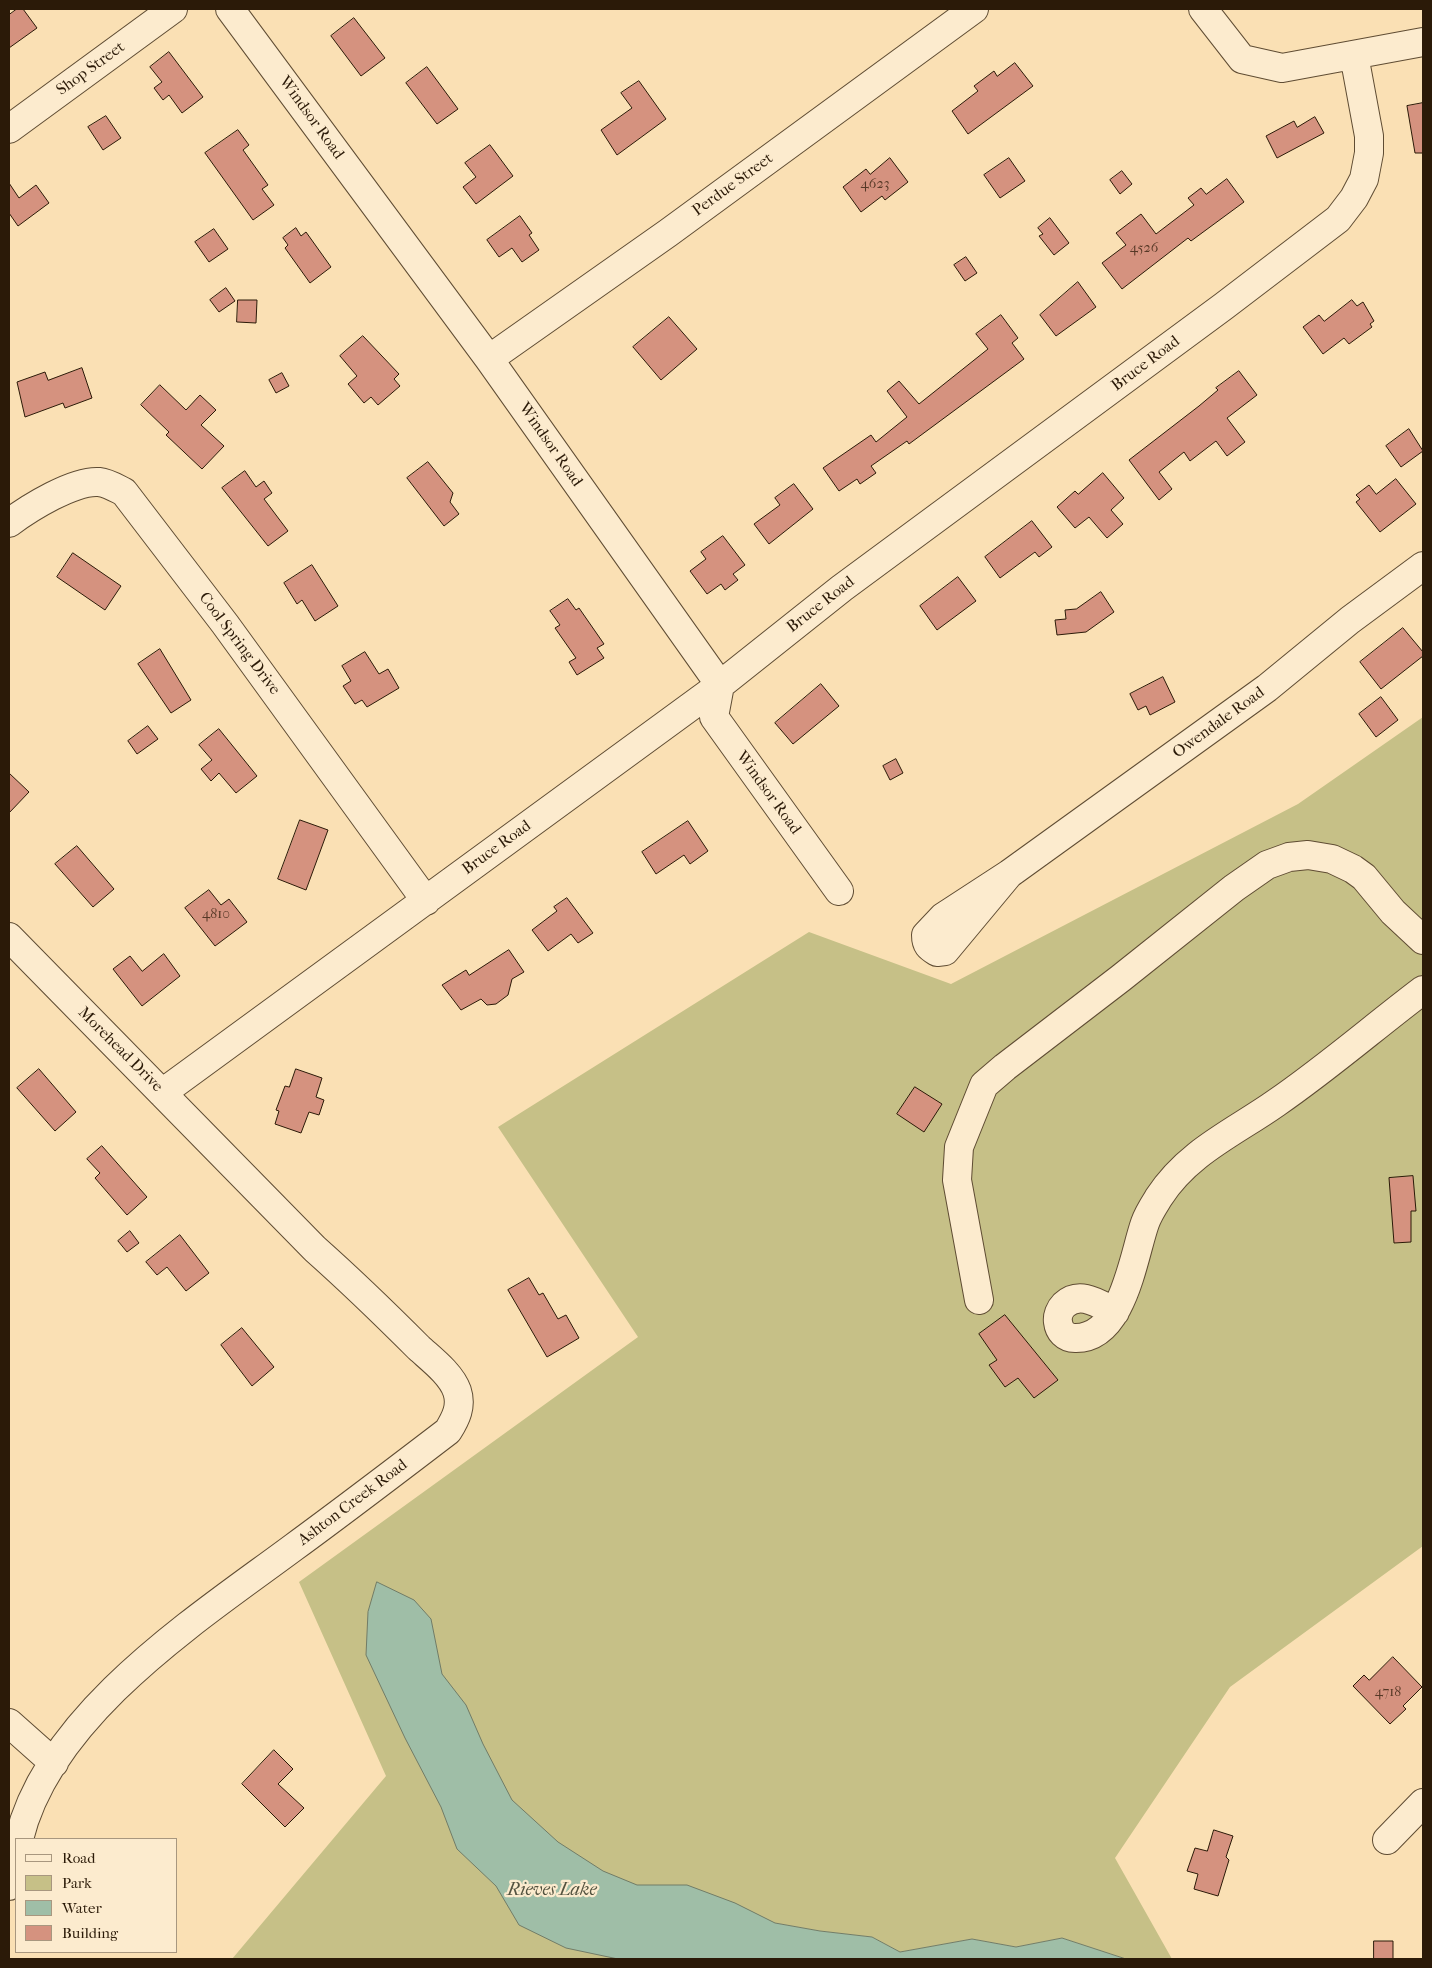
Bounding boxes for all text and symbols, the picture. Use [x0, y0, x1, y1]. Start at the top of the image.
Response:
street label: Shop Street [53, 38, 129, 100]
street label: Windsor Road [274, 73, 348, 163]
street label: Perdue Street [689, 149, 777, 221]
house number: 4623 [861, 177, 889, 193]
house number: 4526 [1130, 241, 1158, 257]
street label: Bruce Road [1108, 332, 1184, 396]
street label: Windsor Road [514, 399, 586, 491]
street label: Bruce Road [783, 573, 859, 637]
street label: Cool Spring Drive [194, 589, 284, 699]
street label: Owendale Road [1169, 683, 1269, 763]
street label: Windsor Road [731, 748, 805, 838]
street label: Bruce Road [459, 817, 535, 879]
house number: 4810 [202, 907, 230, 923]
street label: Morehead Drive [73, 1003, 167, 1097]
street label: Ashton Creek Road [295, 1456, 411, 1550]
house number: 4718 [1375, 1685, 1401, 1701]
legend [15, 1838, 178, 1953]
text: Road [62, 1849, 95, 1867]
text: Park [62, 1874, 92, 1892]
water label: Rieves Lake [507, 1880, 597, 1902]
text: Water [62, 1899, 102, 1917]
text: Building [62, 1924, 118, 1942]

